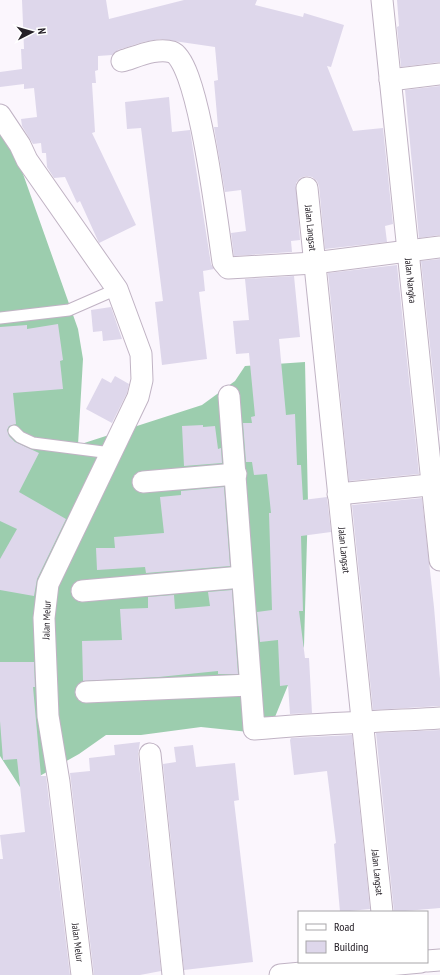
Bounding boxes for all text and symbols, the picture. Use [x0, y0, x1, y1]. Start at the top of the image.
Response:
north arrow [12, 12, 52, 52]
text: N [35, 27, 49, 35]
street label: Jalan Langsat [302, 203, 319, 252]
street label: Jalan Nangka [402, 256, 419, 304]
street label: Jalan Langsat [335, 525, 353, 574]
street label: Jalan Melur [39, 600, 54, 641]
street label: Jalan Langsat [368, 848, 386, 896]
legend [298, 911, 428, 963]
text: Road [334, 919, 354, 934]
street label: Jalan Melur [69, 921, 86, 963]
text: Building [334, 939, 369, 954]

